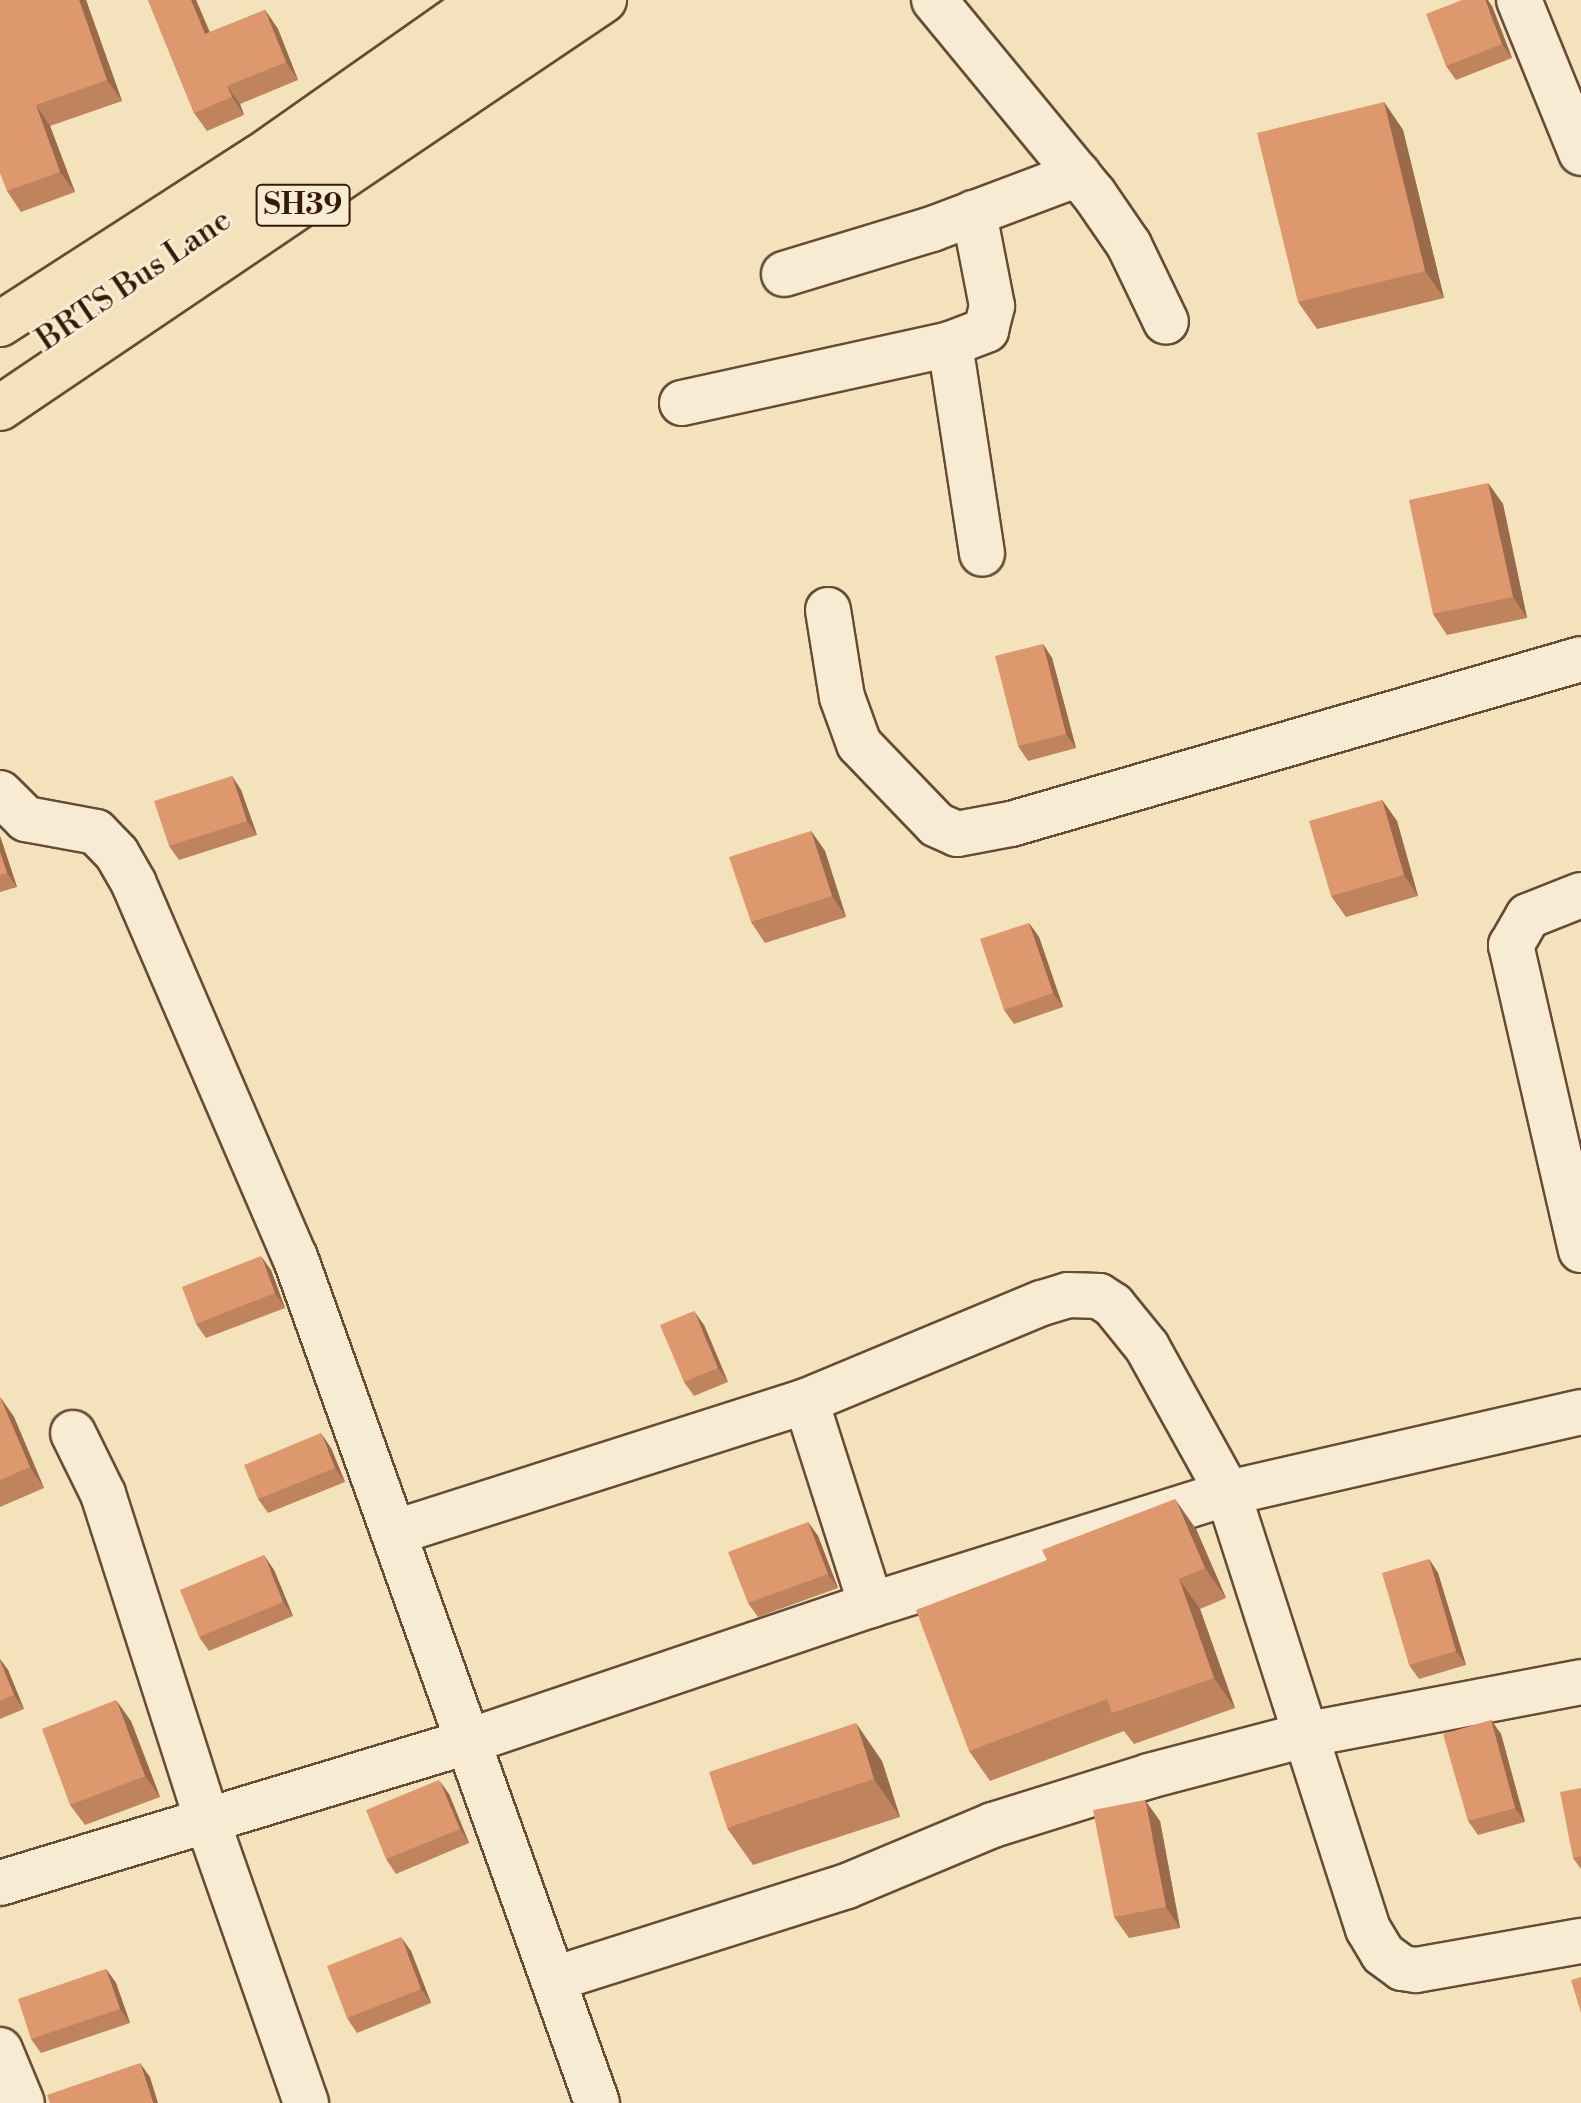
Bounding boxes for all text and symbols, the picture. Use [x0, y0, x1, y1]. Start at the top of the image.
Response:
road number: SH39 [255, 179, 351, 231]
street label: BRTS Bus Lane [30, 201, 238, 359]

